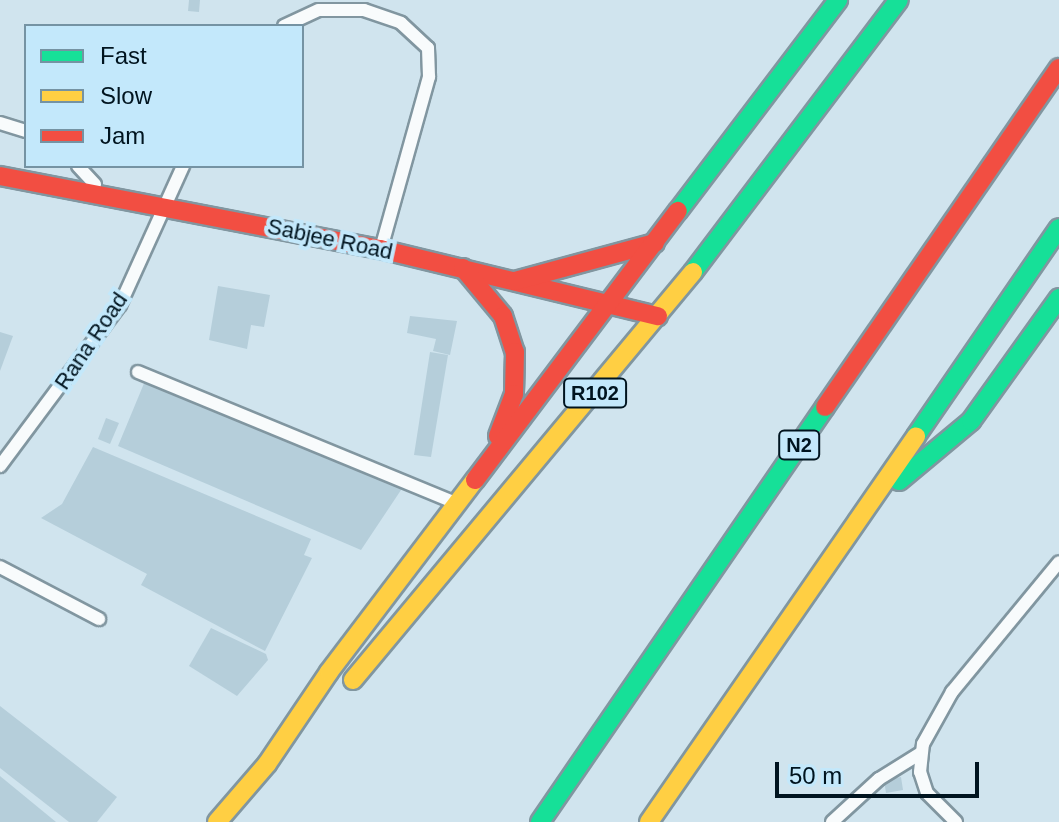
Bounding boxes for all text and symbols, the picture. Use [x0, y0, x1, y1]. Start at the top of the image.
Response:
legend [24, 24, 304, 168]
text: Fast [100, 42, 147, 69]
text: Slow [100, 82, 152, 109]
text: Jam [100, 122, 145, 149]
street label: Sabjee Road [265, 213, 395, 265]
street label: Rana Road [49, 287, 133, 395]
road number: R102 [563, 377, 627, 409]
road number: N2 [777, 429, 821, 461]
scale bar [779, 746, 983, 796]
text: 50 m [789, 762, 842, 789]

